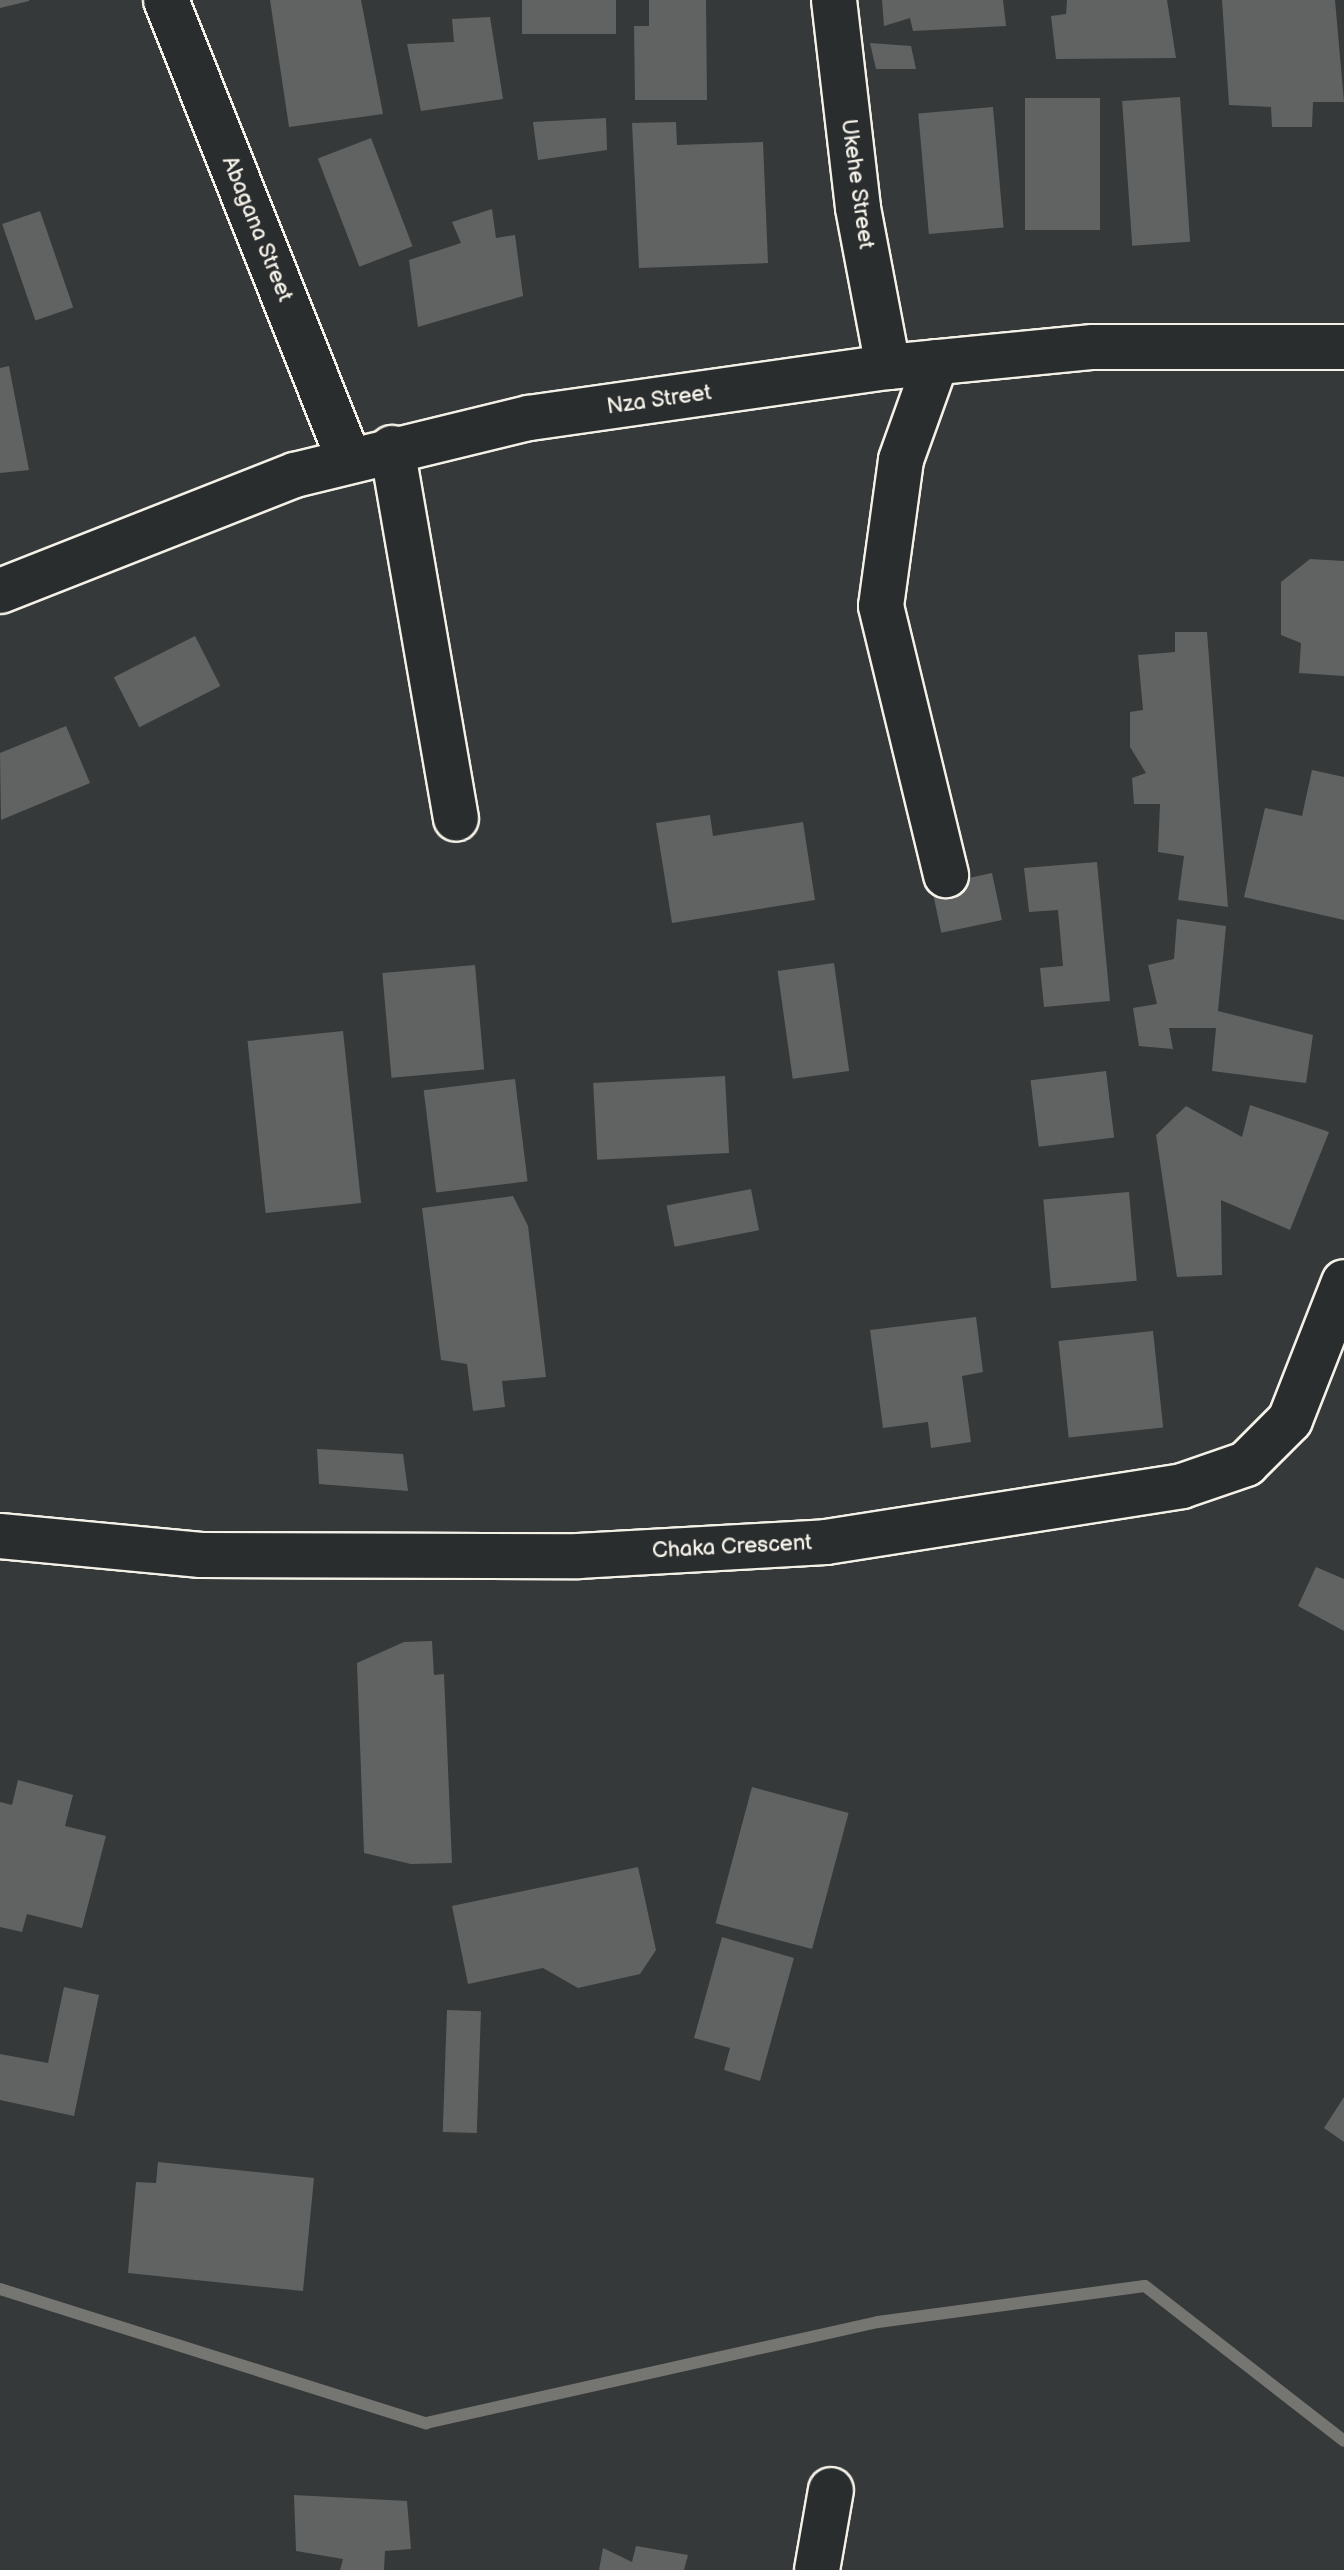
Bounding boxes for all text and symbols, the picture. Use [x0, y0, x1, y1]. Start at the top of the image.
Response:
street label: Ukehe Street [835, 117, 879, 251]
street label: Abagana Street [216, 152, 298, 306]
street label: Nza Street [605, 380, 713, 420]
street label: Chaka Crescent [651, 1530, 813, 1564]

